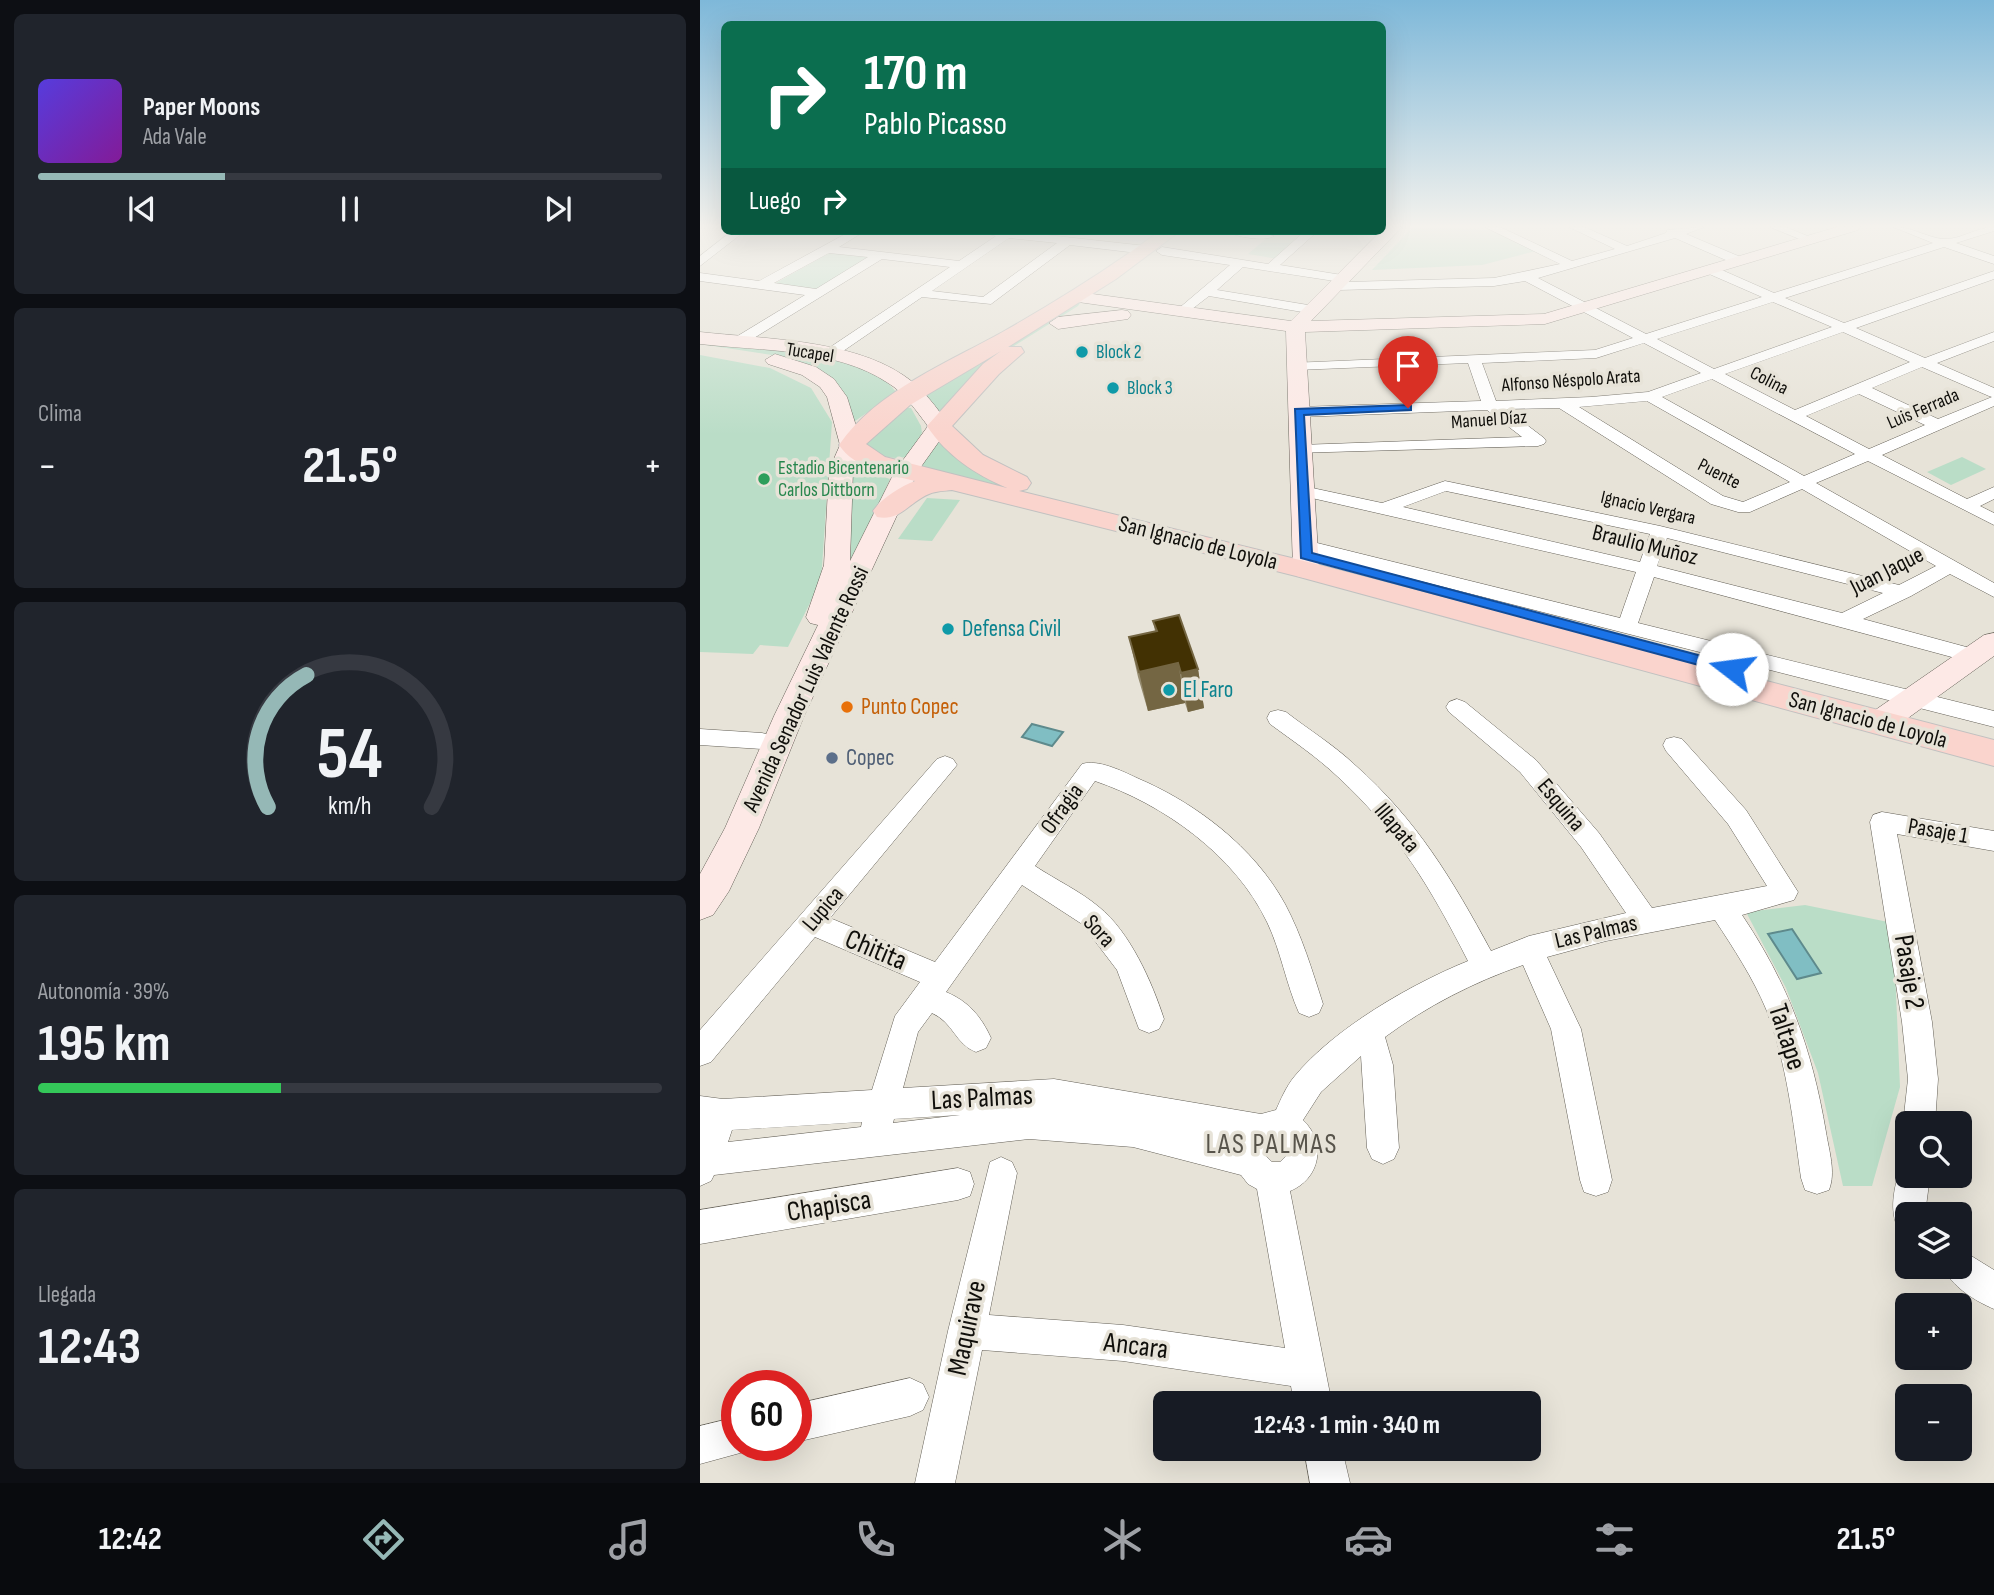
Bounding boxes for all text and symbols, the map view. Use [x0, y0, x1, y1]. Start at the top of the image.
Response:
text: 170 m [864, 45, 968, 104]
icon: right [749, 49, 840, 140]
text: Paper Moons [143, 92, 260, 123]
text: Pablo Picasso [864, 105, 1007, 144]
text: Ada Vale [143, 123, 207, 151]
icon: right [815, 182, 853, 220]
text: Luego [749, 186, 801, 217]
icon: previous [123, 190, 161, 228]
icon: pause [331, 190, 369, 228]
icon: next [539, 190, 577, 228]
pin [1378, 336, 1438, 408]
street label: Tucapel [784, 338, 836, 368]
place label: Block 2 [1096, 341, 1142, 364]
marker: Block 2 [1074, 344, 1090, 360]
icon: arrive [1389, 347, 1427, 385]
street label: Colina [1746, 362, 1792, 400]
street label: Alfonso Néspolo Arata [1500, 365, 1641, 397]
place label: Block 3 [1127, 377, 1173, 400]
marker: Block 3 [1105, 380, 1121, 396]
street label: Luis Ferrada [1883, 384, 1963, 434]
text: Clima [38, 400, 82, 428]
street label: Manuel Díaz [1450, 406, 1528, 434]
text: 21.5° [302, 435, 398, 498]
text: − [38, 444, 57, 489]
text: + [643, 444, 662, 489]
street label: Puente [1694, 454, 1744, 494]
place label: Estadio Bicentenario Carlos Dittborn [778, 457, 909, 502]
marker: Estadio Bicentenario Carlos Dittborn [756, 471, 772, 487]
street label: Ignacio Vergara [1598, 486, 1698, 530]
street label: San Ignacio de Loyola [1116, 510, 1280, 576]
street label: Braulio Muñoz [1589, 518, 1701, 572]
street label: Juan Jaque [1845, 541, 1928, 602]
street label: Avenida Senador Luis Valente Rossi [736, 562, 875, 817]
place label: Defensa Civil [962, 615, 1061, 643]
marker: Defensa Civil [940, 621, 956, 637]
position arrow [1695, 632, 1769, 706]
place label: El Faro [1183, 676, 1233, 704]
marker: El Faro [1161, 682, 1177, 698]
street label: San Ignacio de Loyola [1786, 685, 1950, 755]
place label: Punto Copec [861, 693, 959, 721]
marker: Punto Copec [839, 699, 855, 715]
text: 54 [317, 712, 383, 800]
place label: Copec [846, 744, 894, 772]
marker: Copec [824, 750, 840, 766]
street label: Esquina [1531, 773, 1591, 837]
street label: Ofragia [1034, 778, 1090, 840]
text: km/h [328, 791, 372, 822]
street label: Illapata [1368, 797, 1426, 859]
street label: Pasaje 1 [1906, 812, 1970, 850]
street label: Lupica [796, 881, 850, 937]
street label: Sora [1077, 909, 1121, 953]
street label: Las Palmas [1552, 909, 1640, 955]
street label: Chitita [840, 922, 912, 978]
street label: Pasaje 2 [1887, 932, 1931, 1012]
text: Autonomía · 39% [38, 978, 170, 1006]
street label: Taltape [1761, 1000, 1813, 1074]
text: 195 km [38, 1013, 170, 1076]
street label: Las Palmas [930, 1079, 1034, 1117]
map controls [1895, 1111, 1972, 1461]
button: search [1895, 1111, 1972, 1188]
district label: LAS PALMAS [1205, 1128, 1339, 1161]
street label: Chapisca [785, 1183, 873, 1229]
button: layers [1895, 1202, 1972, 1279]
street label: Maquirave [941, 1278, 993, 1378]
text: Llegada [38, 1281, 96, 1309]
button: + [1895, 1293, 1972, 1370]
text: 12:43 [38, 1316, 141, 1379]
street label: Ancara [1101, 1326, 1170, 1366]
speed limit sign: 60 [721, 1370, 812, 1461]
button: − [1895, 1384, 1972, 1461]
text: 12:43 · 1 min · 340 m [1254, 1410, 1440, 1441]
icon: directions [359, 1515, 408, 1564]
icon: music [605, 1515, 654, 1564]
icon: phone [851, 1515, 900, 1564]
icon: climate [1098, 1515, 1147, 1564]
icon: car [1344, 1515, 1393, 1564]
icon: filters [1590, 1515, 1639, 1564]
text: 12:42 [99, 1520, 162, 1559]
text: 21.5° [1837, 1520, 1895, 1559]

